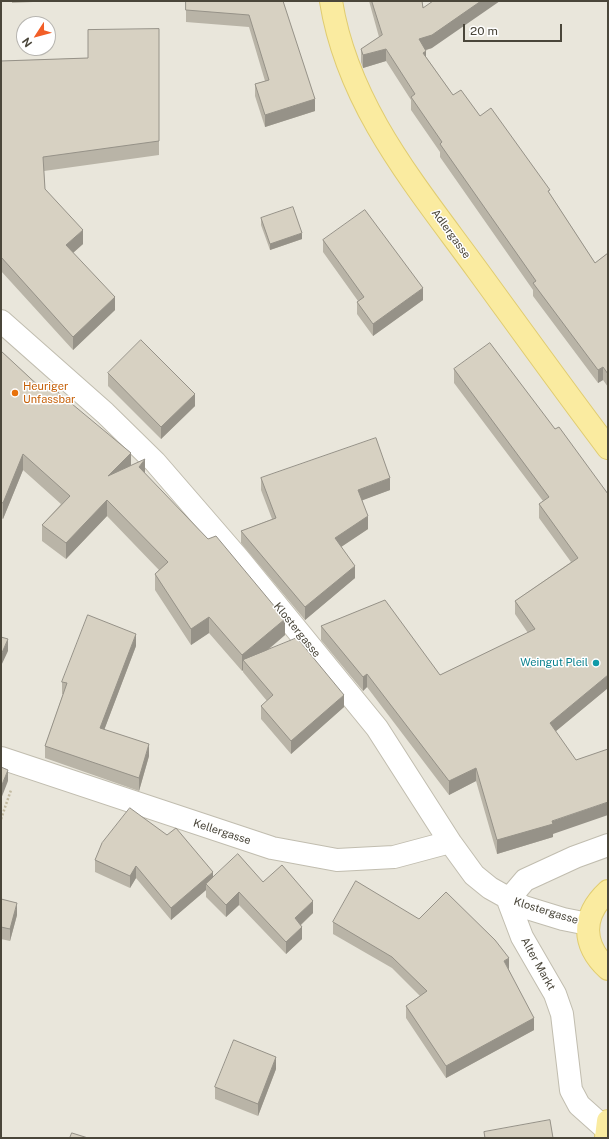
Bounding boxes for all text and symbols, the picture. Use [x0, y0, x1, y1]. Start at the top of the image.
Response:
north arrow [16, 16, 56, 56]
scale bar [465, 16, 564, 42]
text: 20 m [470, 24, 498, 38]
text: N [20, 35, 34, 49]
street label: Adlergasse [429, 207, 473, 261]
place label: Heuriger Unfassbar [23, 380, 75, 406]
marker: Heuriger Unfassbar [10, 388, 20, 398]
street label: Klostergasse [271, 600, 323, 660]
place label: Weingut Pleil [520, 656, 588, 670]
marker: Weingut Pleil [591, 658, 601, 668]
street label: Kellergasse [191, 816, 253, 848]
street label: Klostergasse [512, 895, 580, 927]
street label: Alter Markt [518, 935, 558, 993]

